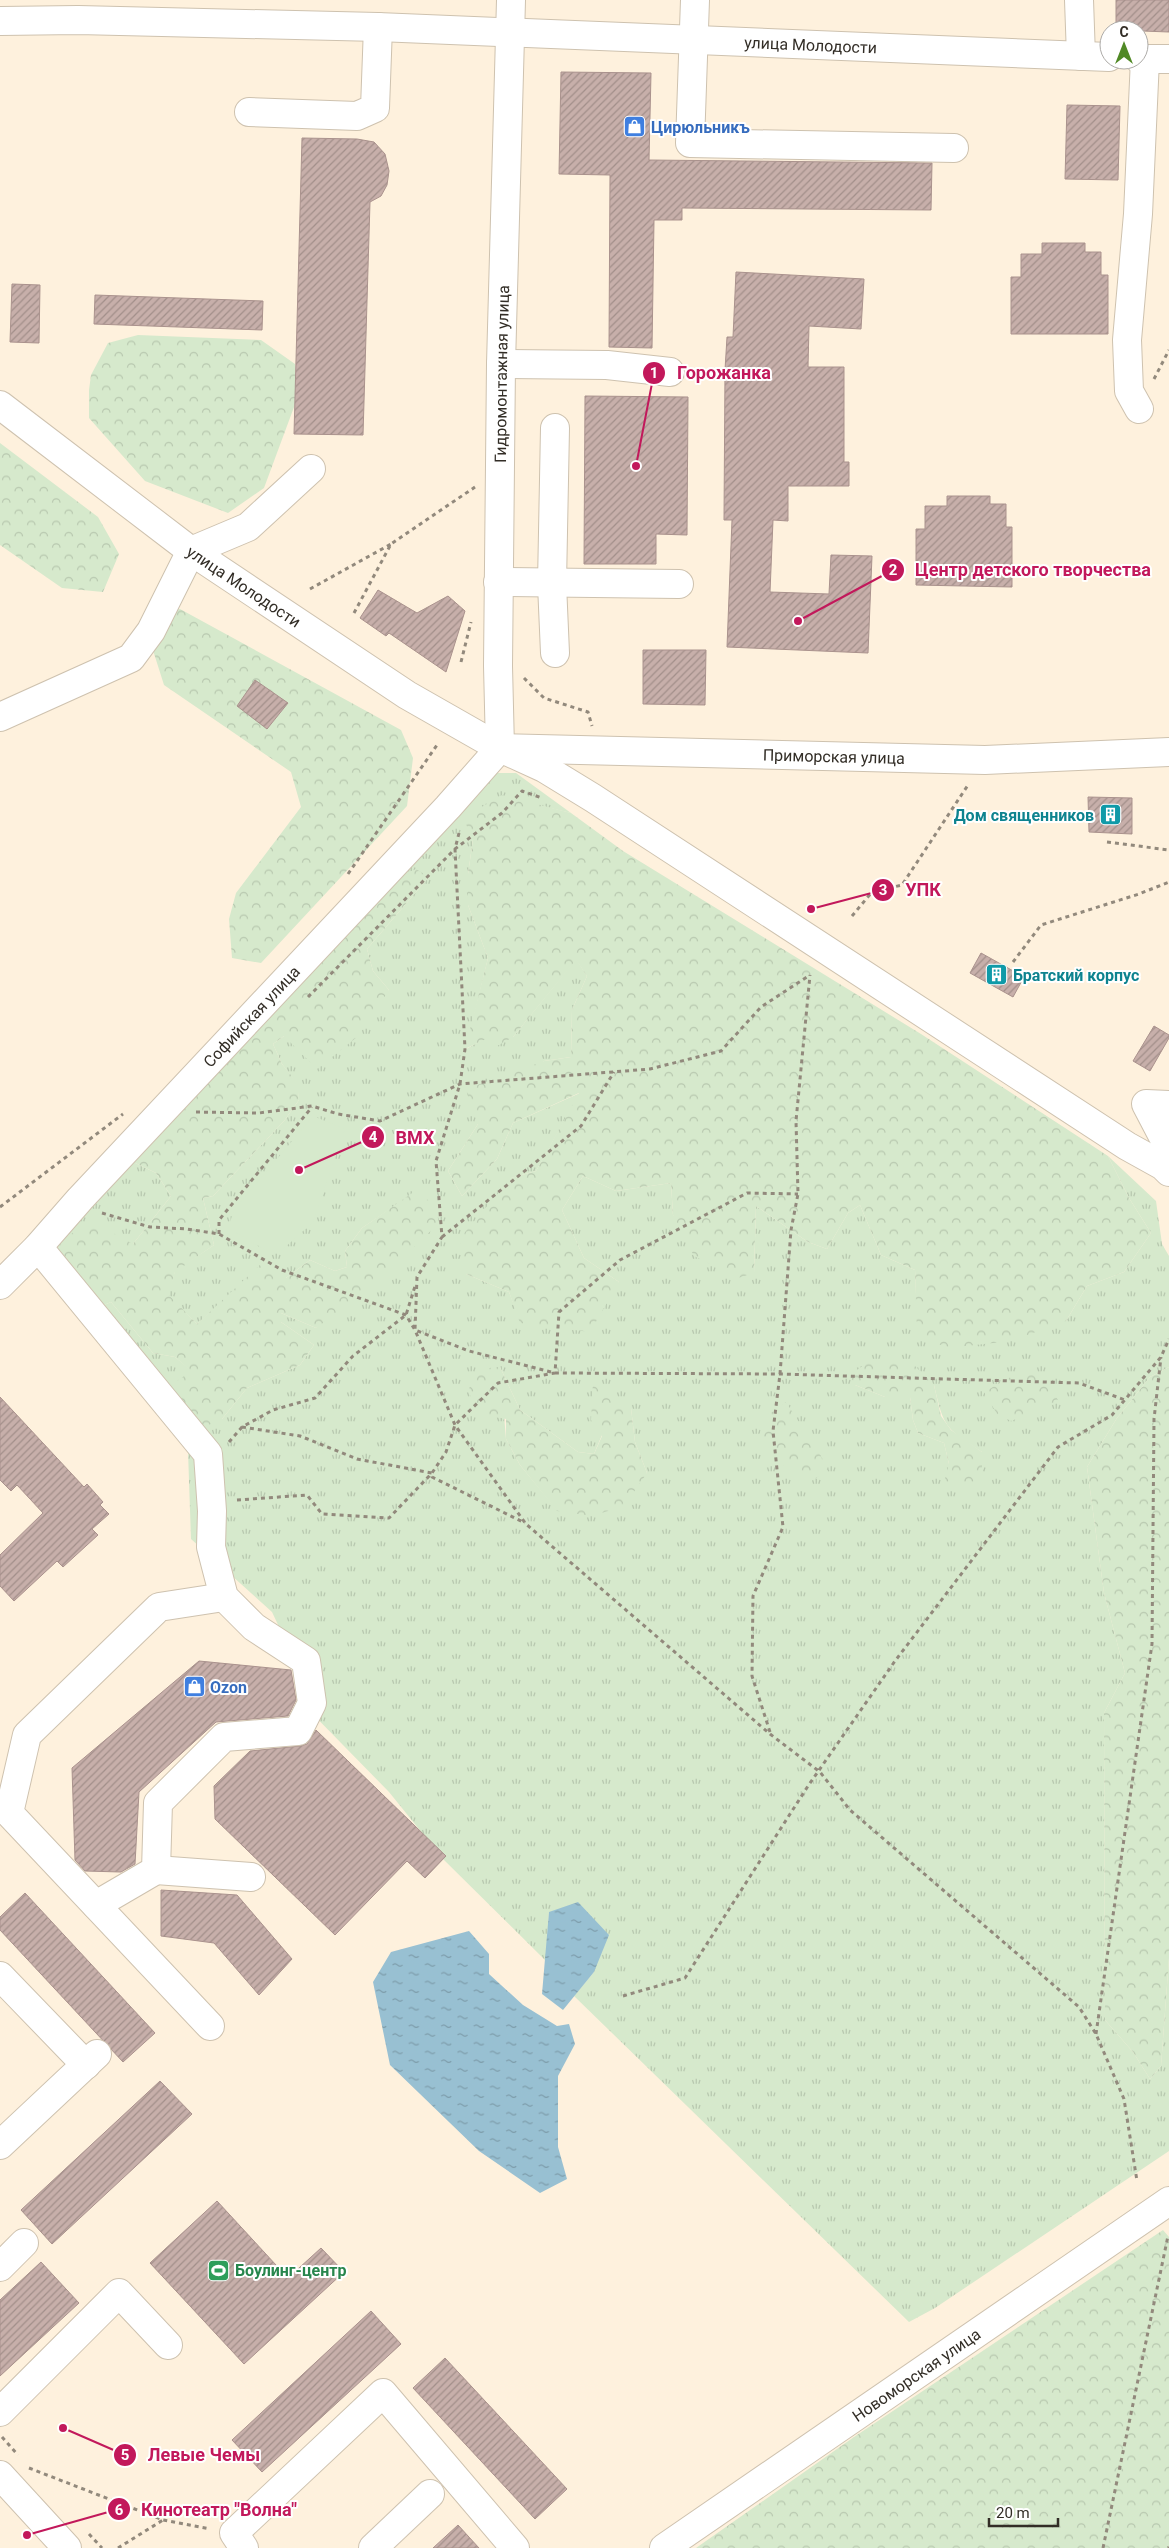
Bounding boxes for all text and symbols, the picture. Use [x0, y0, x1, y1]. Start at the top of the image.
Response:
north arrow [1099, 20, 1149, 70]
text: С [1119, 24, 1129, 40]
street label: улица Молодости [744, 33, 877, 57]
shop icon: Цирюльникъ [623, 115, 647, 139]
place label: Цирюльникъ [651, 118, 750, 137]
street label: Гидромонтажная улица [491, 285, 513, 463]
callout: Горожанка [642, 356, 781, 389]
text: Горожанка [677, 362, 771, 383]
text: 1 [650, 364, 658, 382]
street label: улица Молодости [183, 542, 304, 631]
callout: Центр детского творчества [880, 554, 1161, 587]
text: Центр детского творчества [915, 559, 1151, 580]
text: 2 [889, 561, 898, 579]
street label: Приморская улица [763, 745, 905, 768]
building icon: Дом священников [1098, 803, 1122, 827]
place label: Дом священников [954, 806, 1094, 825]
callout: УПК [870, 873, 951, 906]
text: УПК [905, 879, 941, 900]
text: 3 [879, 881, 887, 899]
street label: Софийская улица [199, 962, 304, 1071]
building icon: Братский корпус [985, 963, 1009, 987]
place label: Братский корпус [1013, 966, 1139, 985]
callout: BMX [360, 1121, 444, 1154]
text: BMX [396, 1127, 435, 1148]
text: 4 [369, 1128, 378, 1146]
shop icon: Ozon [182, 1675, 206, 1699]
place label: Ozon [210, 1678, 247, 1697]
sports icon: Боулинг-центр [207, 2258, 231, 2282]
place label: Боулинг-центр [235, 2261, 346, 2280]
street label: Новоморская улица [849, 2324, 984, 2425]
callout: Левые Чемы [113, 2438, 270, 2471]
text: Левые Чемы [148, 2444, 260, 2465]
text: 5 [121, 2446, 129, 2464]
callout: Кинотеатр "Волна" [106, 2493, 307, 2526]
scale bar [989, 2496, 1058, 2528]
text: Кинотеатр "Волна" [141, 2499, 297, 2520]
text: 6 [115, 2501, 124, 2519]
text: 20 m [996, 2504, 1030, 2522]

